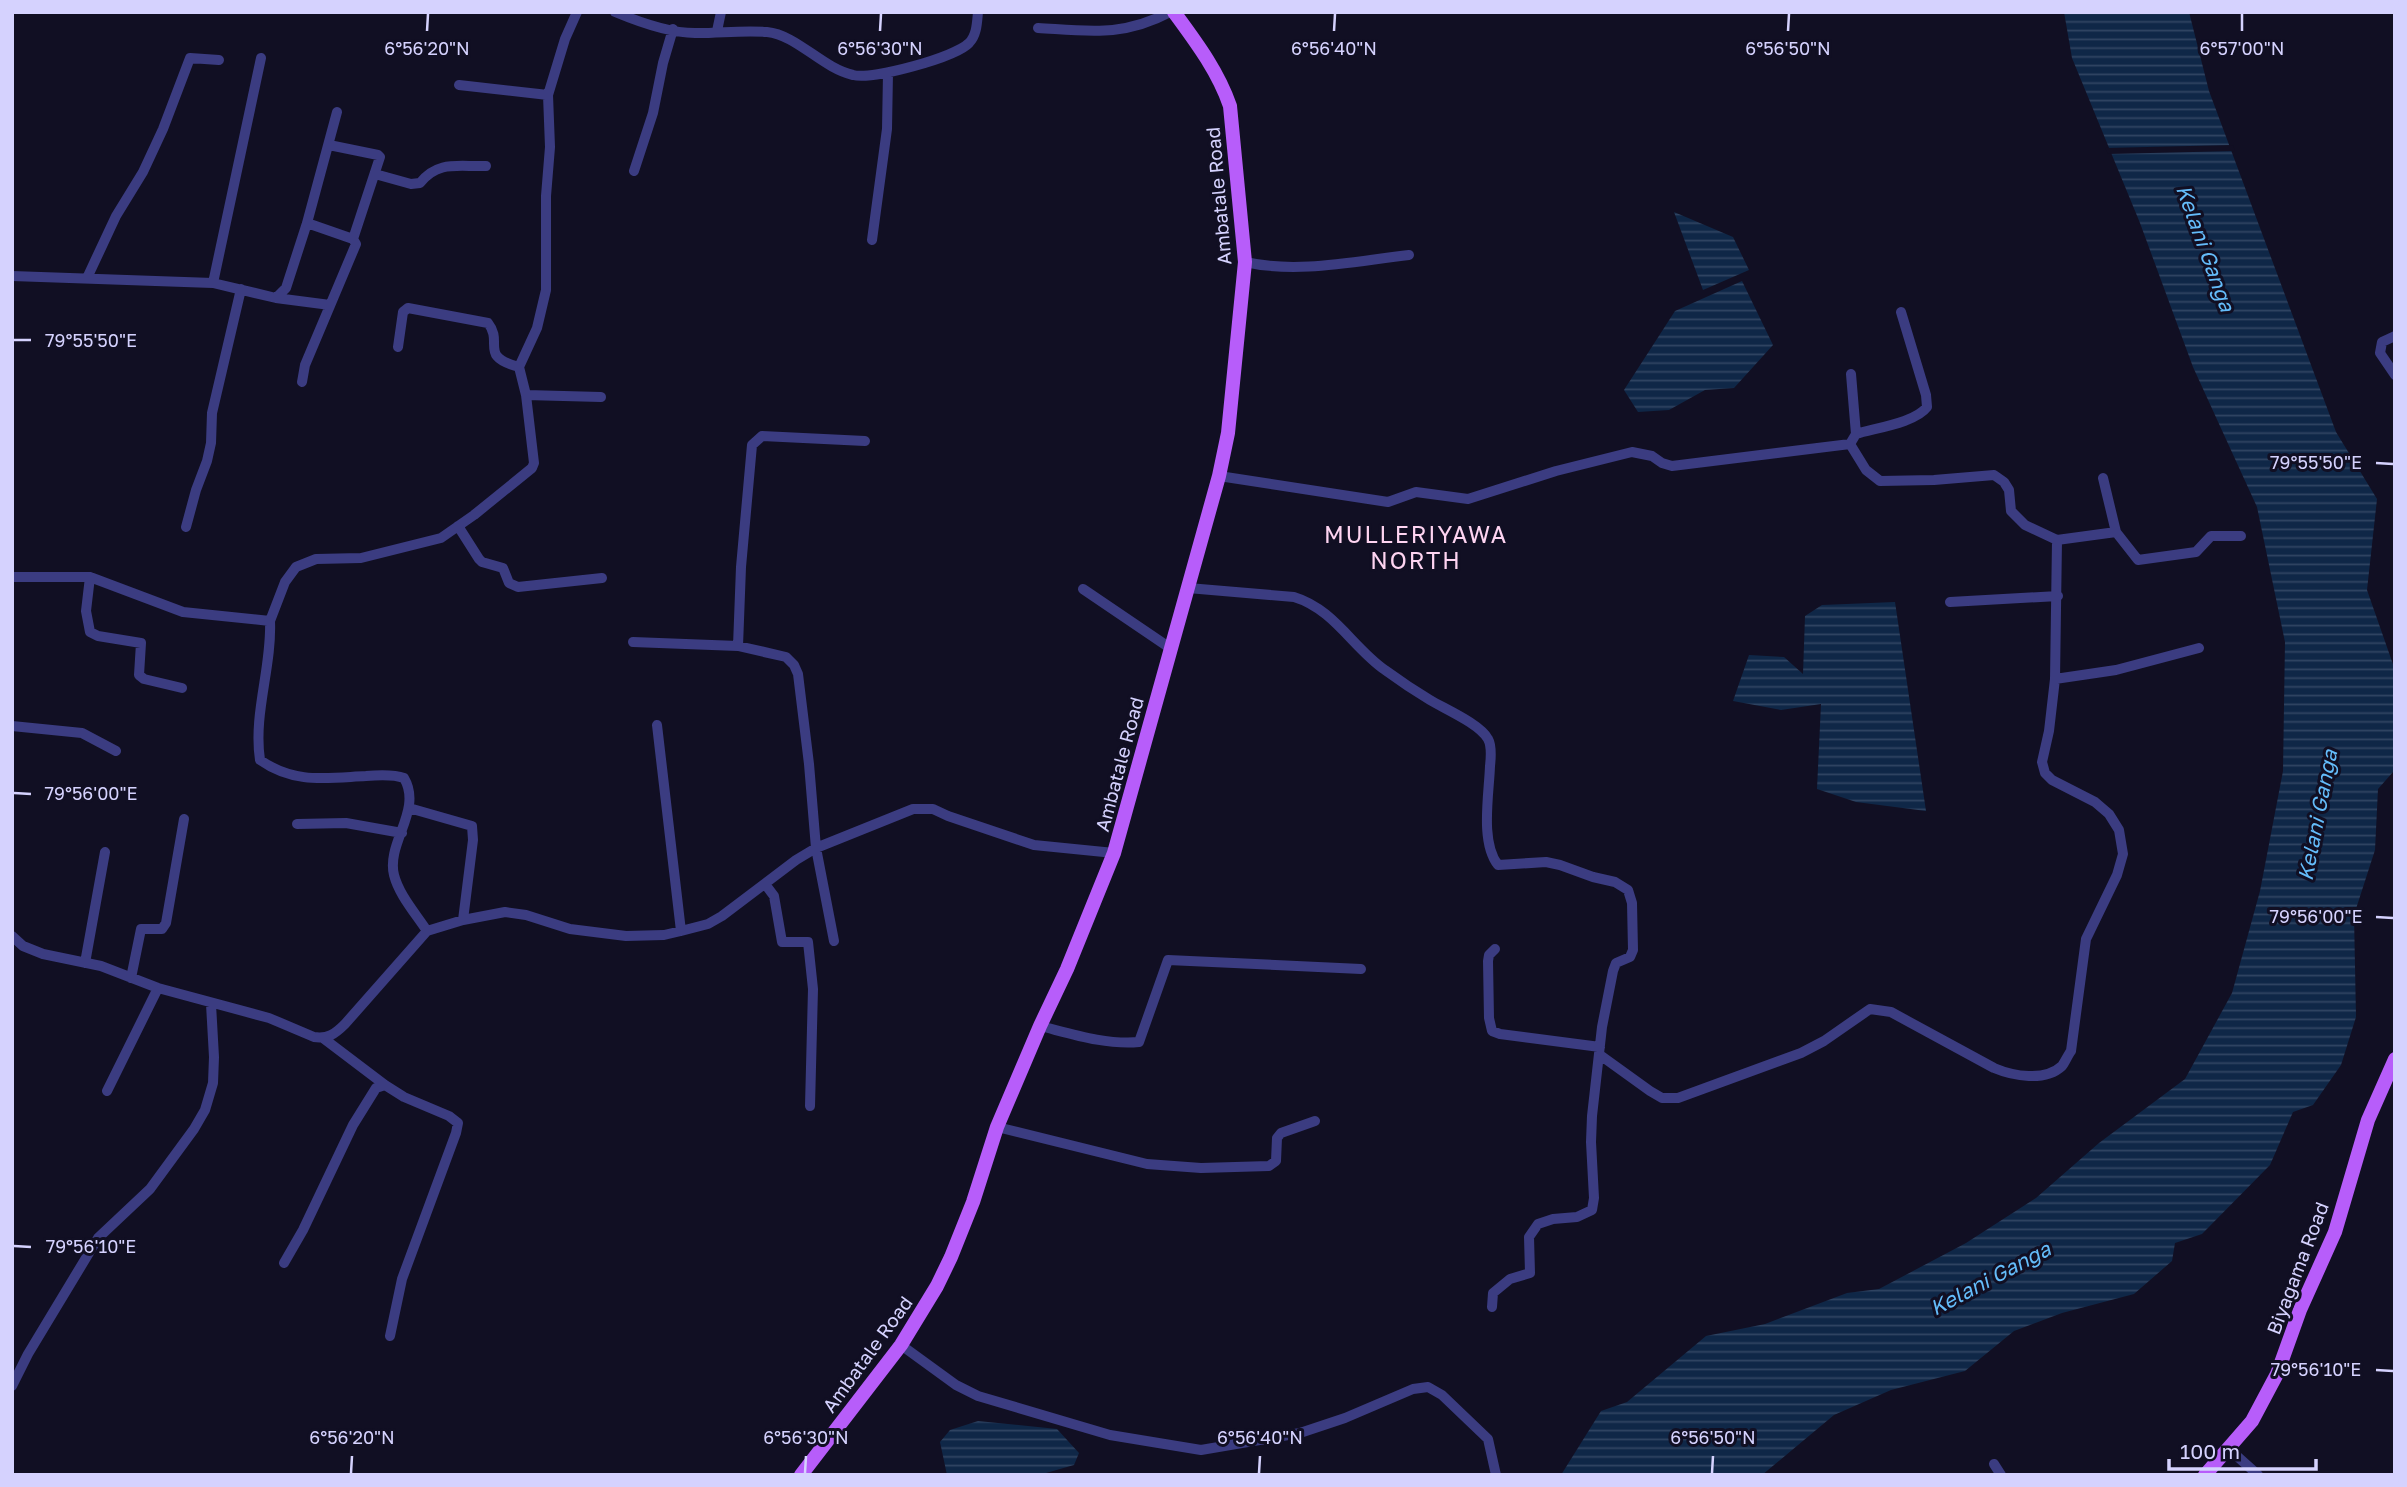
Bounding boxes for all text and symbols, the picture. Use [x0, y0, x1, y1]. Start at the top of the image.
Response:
text: 6°56'20"N [384, 37, 470, 59]
text: 6°56'30"N [837, 37, 923, 59]
text: 6°56'40"N [1291, 37, 1377, 59]
text: 6°56'50"N [1745, 37, 1831, 59]
text: 6°57'00"N [2200, 37, 2284, 59]
street label: Ambatale Road [1201, 126, 1235, 266]
water label: Kelani Ganga [2171, 181, 2241, 316]
text: 79°55'50"E [45, 329, 137, 351]
text: 79°55'50"E [2270, 451, 2362, 473]
district label: MULLERIYAWA NORTH [1324, 520, 1508, 574]
street label: Ambatale Road [1090, 694, 1148, 834]
water label: Kelani Ganga [2292, 746, 2343, 883]
text: 79°56'00"E [44, 782, 138, 804]
text: 79°56'00"E [2269, 905, 2363, 927]
street label: Biyagama Road [2261, 1199, 2333, 1337]
text: 79°56'10"E [46, 1235, 136, 1257]
water label: Kelani Ganga [1925, 1235, 2056, 1321]
street label: Ambatale Road [817, 1291, 917, 1417]
text: 79°56'10"E [2271, 1358, 2361, 1380]
text: 6°56'20"N [309, 1426, 395, 1448]
text: 6°56'30"N [763, 1426, 849, 1448]
text: 6°56'40"N [1217, 1426, 1303, 1448]
text: 6°56'50"N [1670, 1426, 1756, 1448]
scale bar [2169, 1428, 2316, 1472]
text: 100 m [2180, 1438, 2240, 1464]

